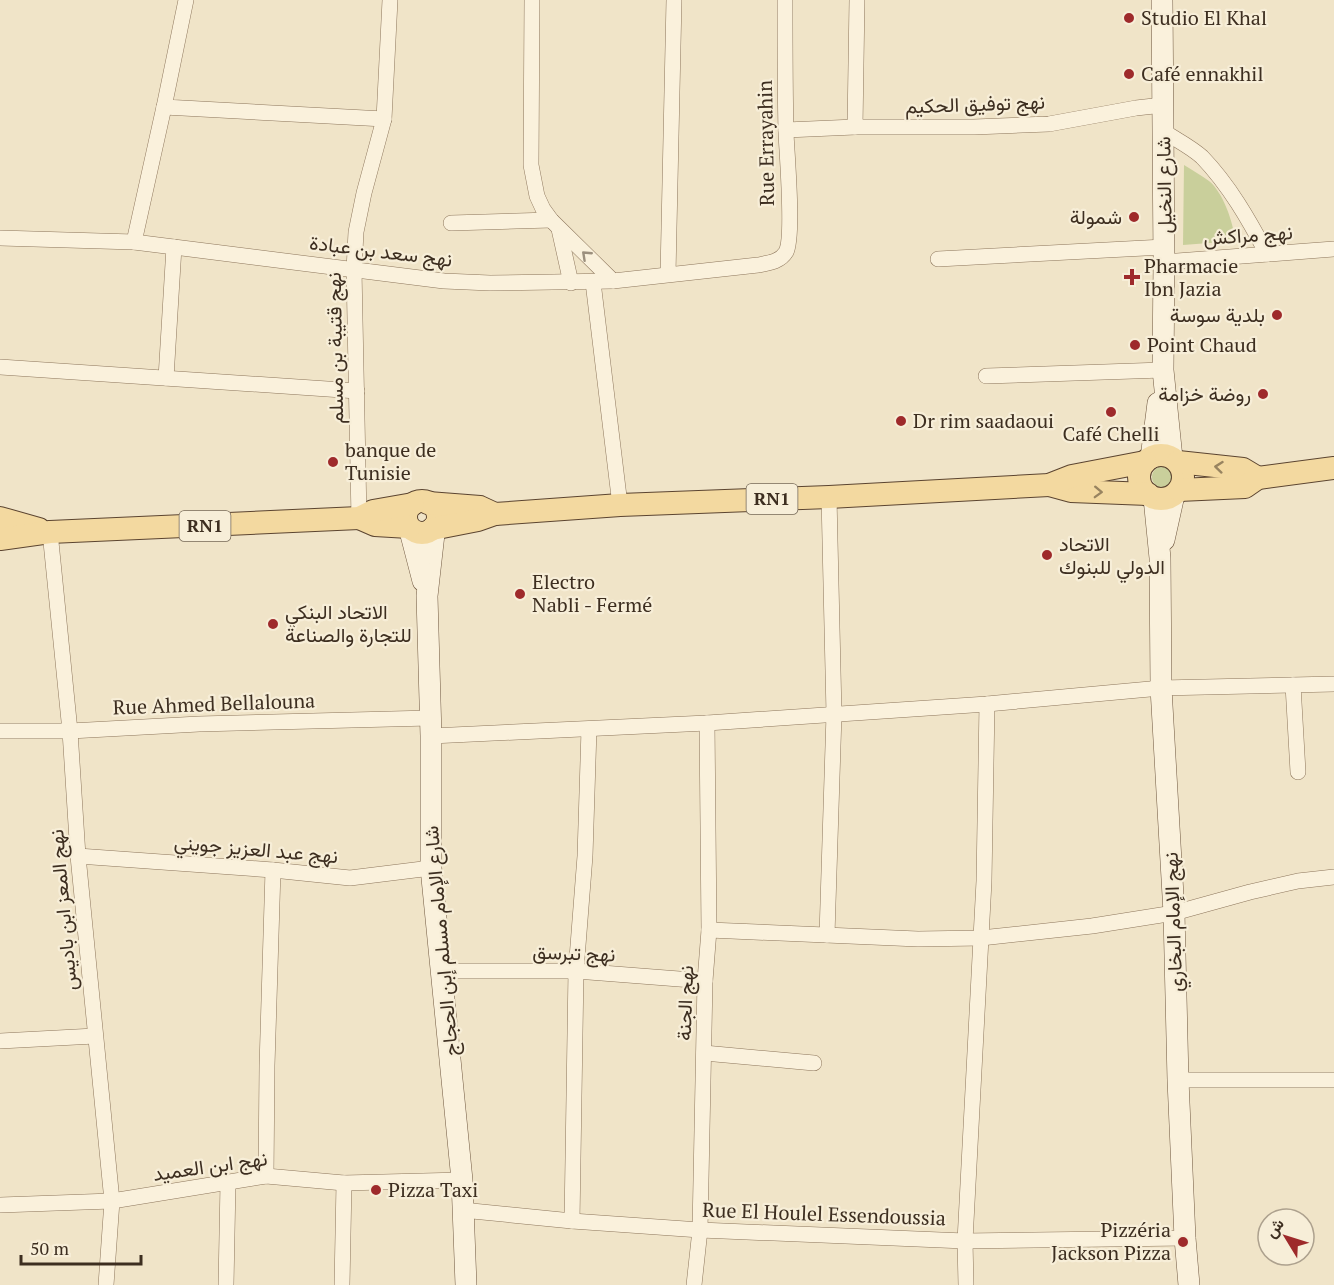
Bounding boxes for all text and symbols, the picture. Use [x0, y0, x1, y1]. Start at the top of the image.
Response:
place label: Studio El Khal [1141, 4, 1267, 31]
marker: Studio El Khal [1122, 11, 1136, 25]
place label: Café ennakhil [1141, 60, 1263, 87]
marker: Café ennakhil [1122, 67, 1136, 81]
street label: Rue Errayahin [751, 80, 780, 206]
street label: نهج توفيق الحكيم [904, 88, 1046, 120]
street label: شارع النخيل [1149, 136, 1179, 234]
place label: شمولة [1070, 203, 1122, 230]
marker: شمولة [1127, 210, 1141, 224]
street label: نهج مراكش [1202, 218, 1294, 252]
street label: نهج سعد بن عبادة [308, 228, 454, 274]
one-way arrow [582, 251, 593, 262]
place label: Pharmacie Ibn Jazia [1144, 252, 1238, 302]
marker: Pharmacie Ibn Jazia [1125, 270, 1139, 284]
street label: نهج قتيبة بن مسلم [320, 272, 350, 424]
place label: بلدية سوسة [1170, 301, 1265, 328]
marker: بلدية سوسة [1270, 308, 1284, 322]
place label: Point Chaud [1147, 331, 1257, 358]
marker: Point Chaud [1128, 338, 1142, 352]
place label: روضة خزامة [1158, 380, 1251, 407]
marker: روضة خزامة [1256, 387, 1270, 401]
marker: Café Chelli [1104, 405, 1118, 419]
place label: Dr rim saadaoui [913, 407, 1054, 434]
marker: Dr rim saadaoui [894, 414, 908, 428]
place label: Café Chelli [1062, 420, 1160, 447]
place label: banque de Tunisie [345, 436, 436, 486]
marker: banque de Tunisie [326, 455, 340, 469]
one-way arrow [1215, 461, 1224, 474]
road number: RN1 [746, 484, 798, 514]
one-way arrow [1093, 486, 1102, 499]
road number: RN1 [180, 511, 230, 541]
place label: الاتحاد الدولي للبنوك [1059, 530, 1165, 584]
marker: الاتحاد الدولي للبنوك [1040, 548, 1054, 562]
place label: Electro Nabli - Fermé [532, 568, 652, 618]
marker: Electro Nabli - Fermé [513, 587, 527, 601]
place label: الاتحاد البنكي للتجارة والصناعة [285, 598, 412, 648]
marker: الاتحاد البنكي للتجارة والصناعة [266, 617, 280, 631]
street label: Rue Ahmed Bellalouna [112, 686, 316, 721]
street label: شارع اﻹمام مسلم إبن الحجاج [417, 825, 465, 1057]
street label: نهج المعز ابن باديس [42, 828, 84, 992]
street label: نهج عبد العزيز جويني [173, 828, 339, 873]
street label: نهج الإمام البخاري [1157, 851, 1192, 993]
street label: نهج تبرسق [532, 938, 616, 968]
street label: نهج الجنة [670, 965, 700, 1041]
street label: نهج ابن العميد [151, 1144, 269, 1188]
place label: Pizza Taxi [388, 1176, 478, 1203]
marker: Pizza Taxi [369, 1183, 383, 1197]
street label: Rue El Houlel Essendoussia [702, 1196, 946, 1231]
north arrow [1256, 1207, 1316, 1267]
text: ش [1260, 1213, 1289, 1242]
place label: Pizzéria Jackson Pizza [1051, 1216, 1171, 1266]
scale bar [21, 1228, 141, 1266]
marker: Pizzéria Jackson Pizza [1176, 1235, 1190, 1249]
text: 50 m [30, 1236, 70, 1260]

